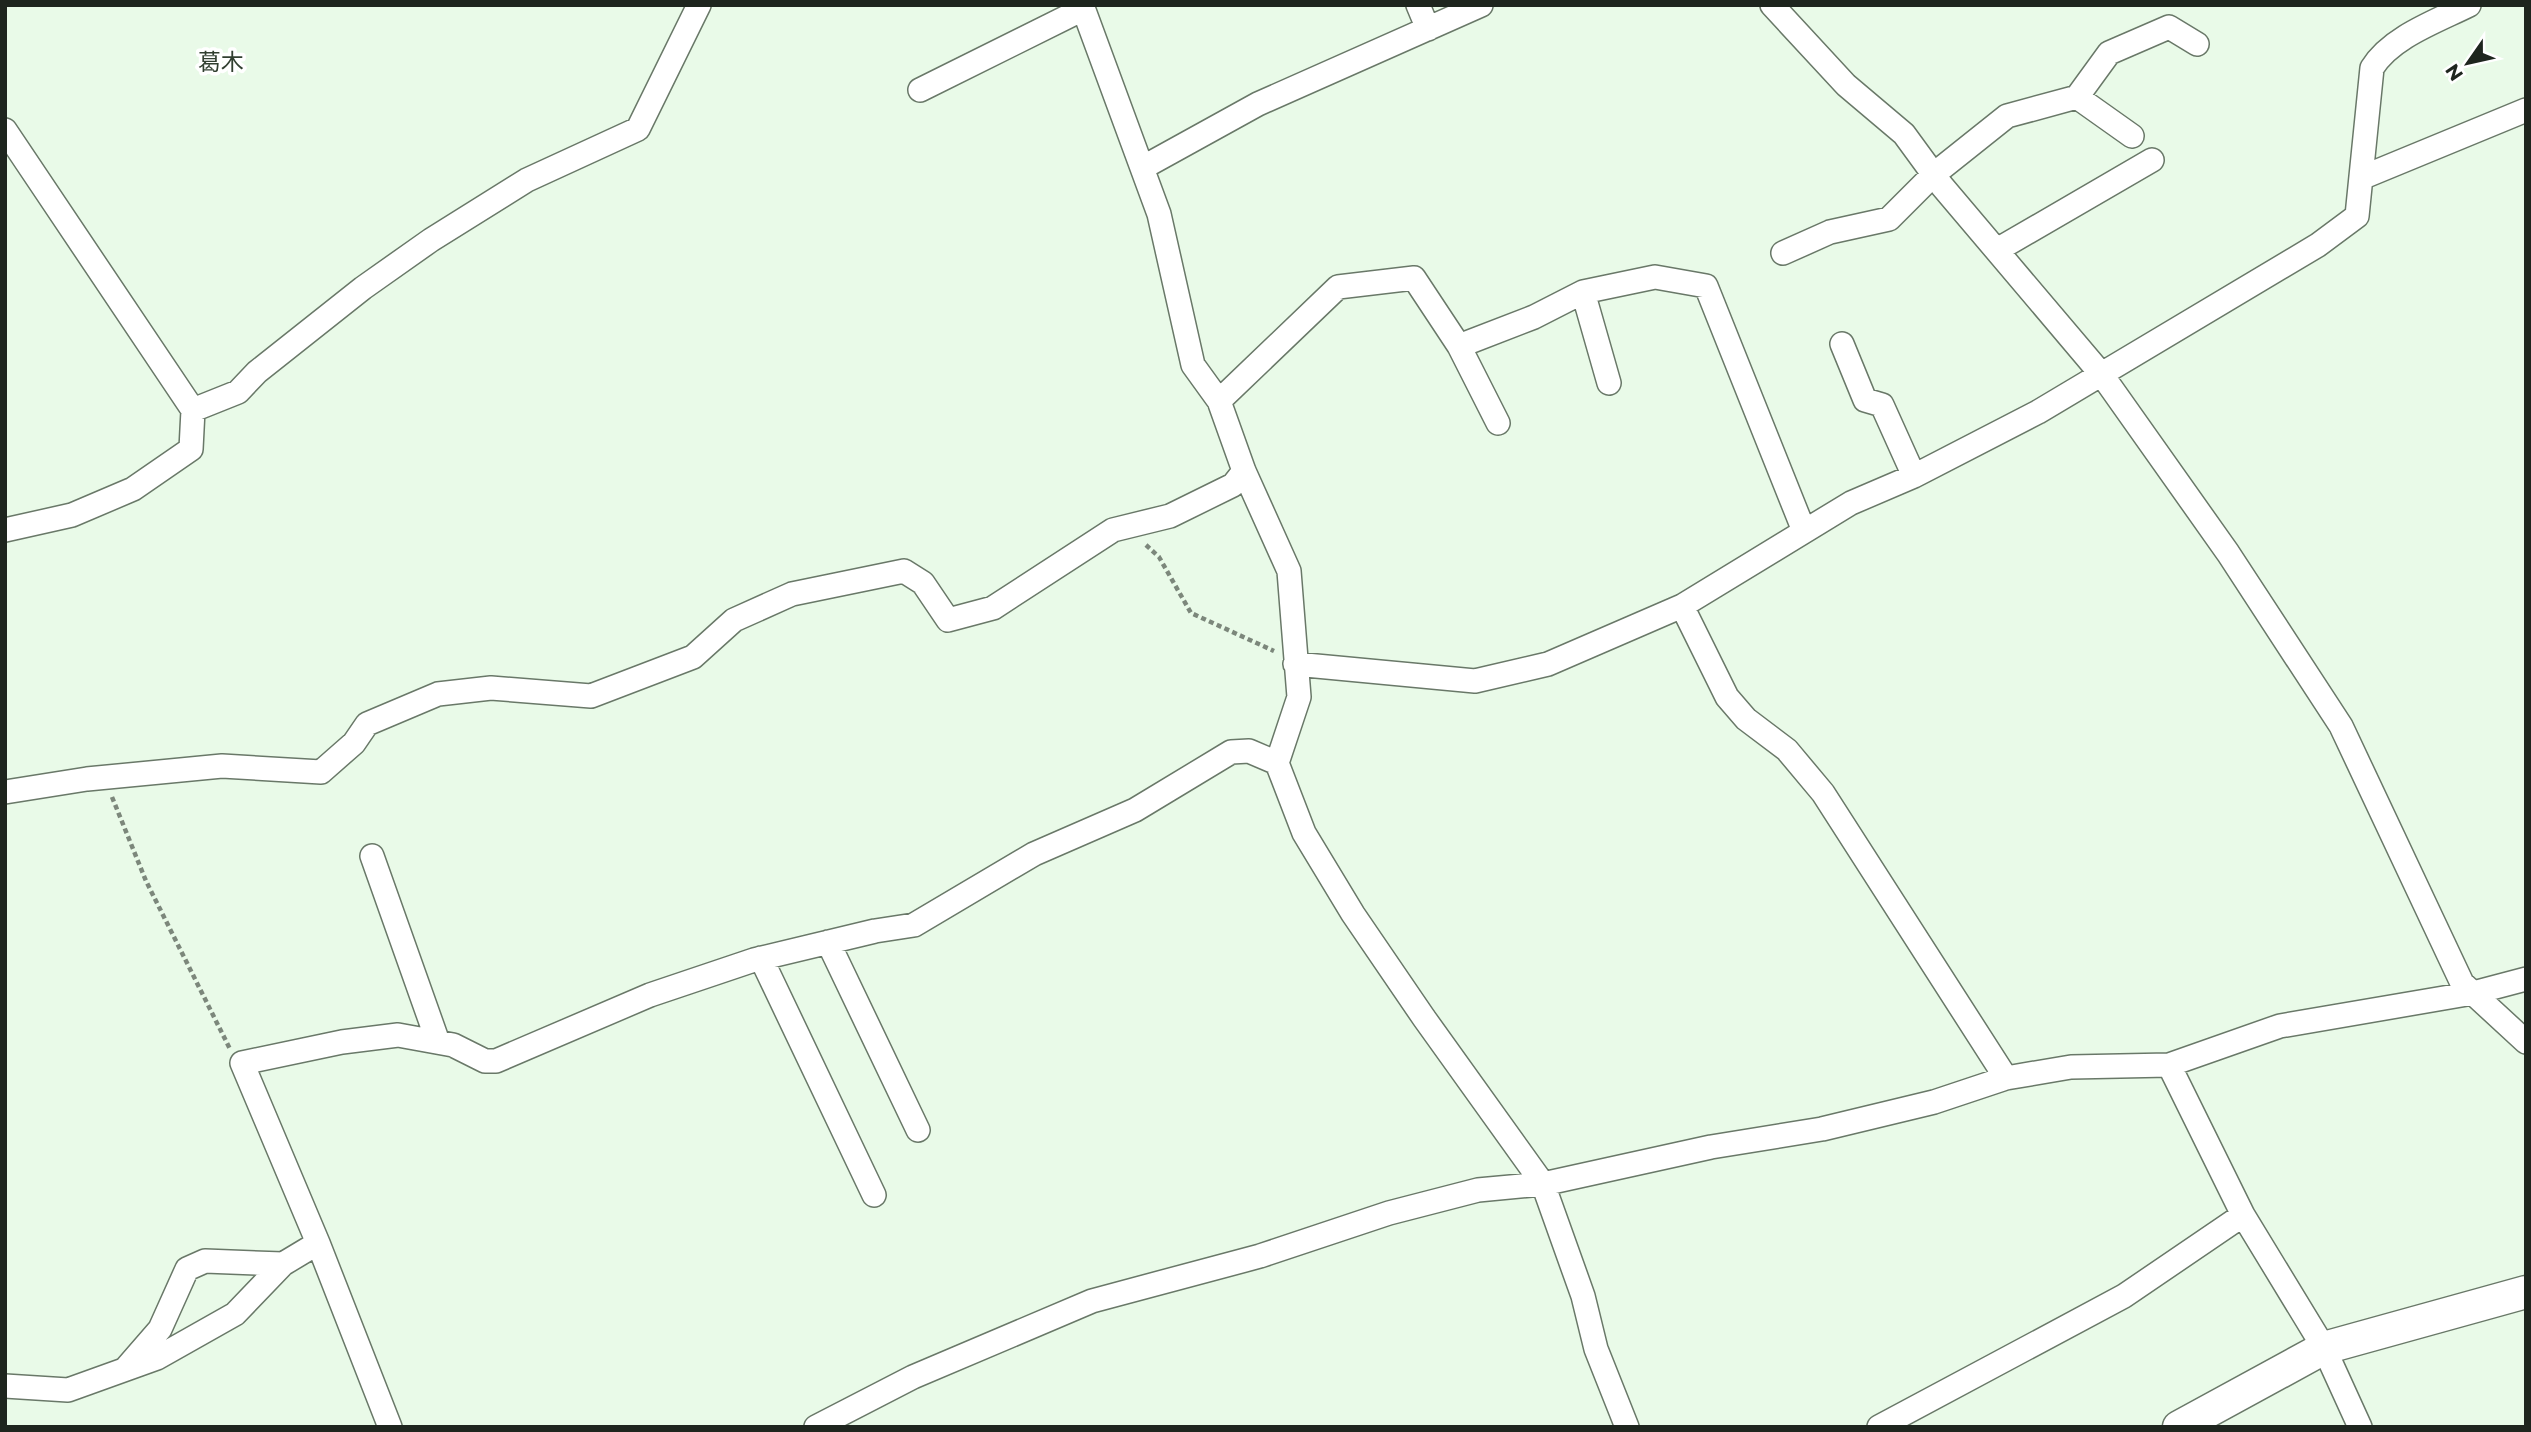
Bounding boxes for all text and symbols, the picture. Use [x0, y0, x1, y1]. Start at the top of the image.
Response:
north arrow [2433, 28, 2503, 98]
district label: 葛木 [198, 48, 244, 76]
text: N [2440, 59, 2468, 85]

